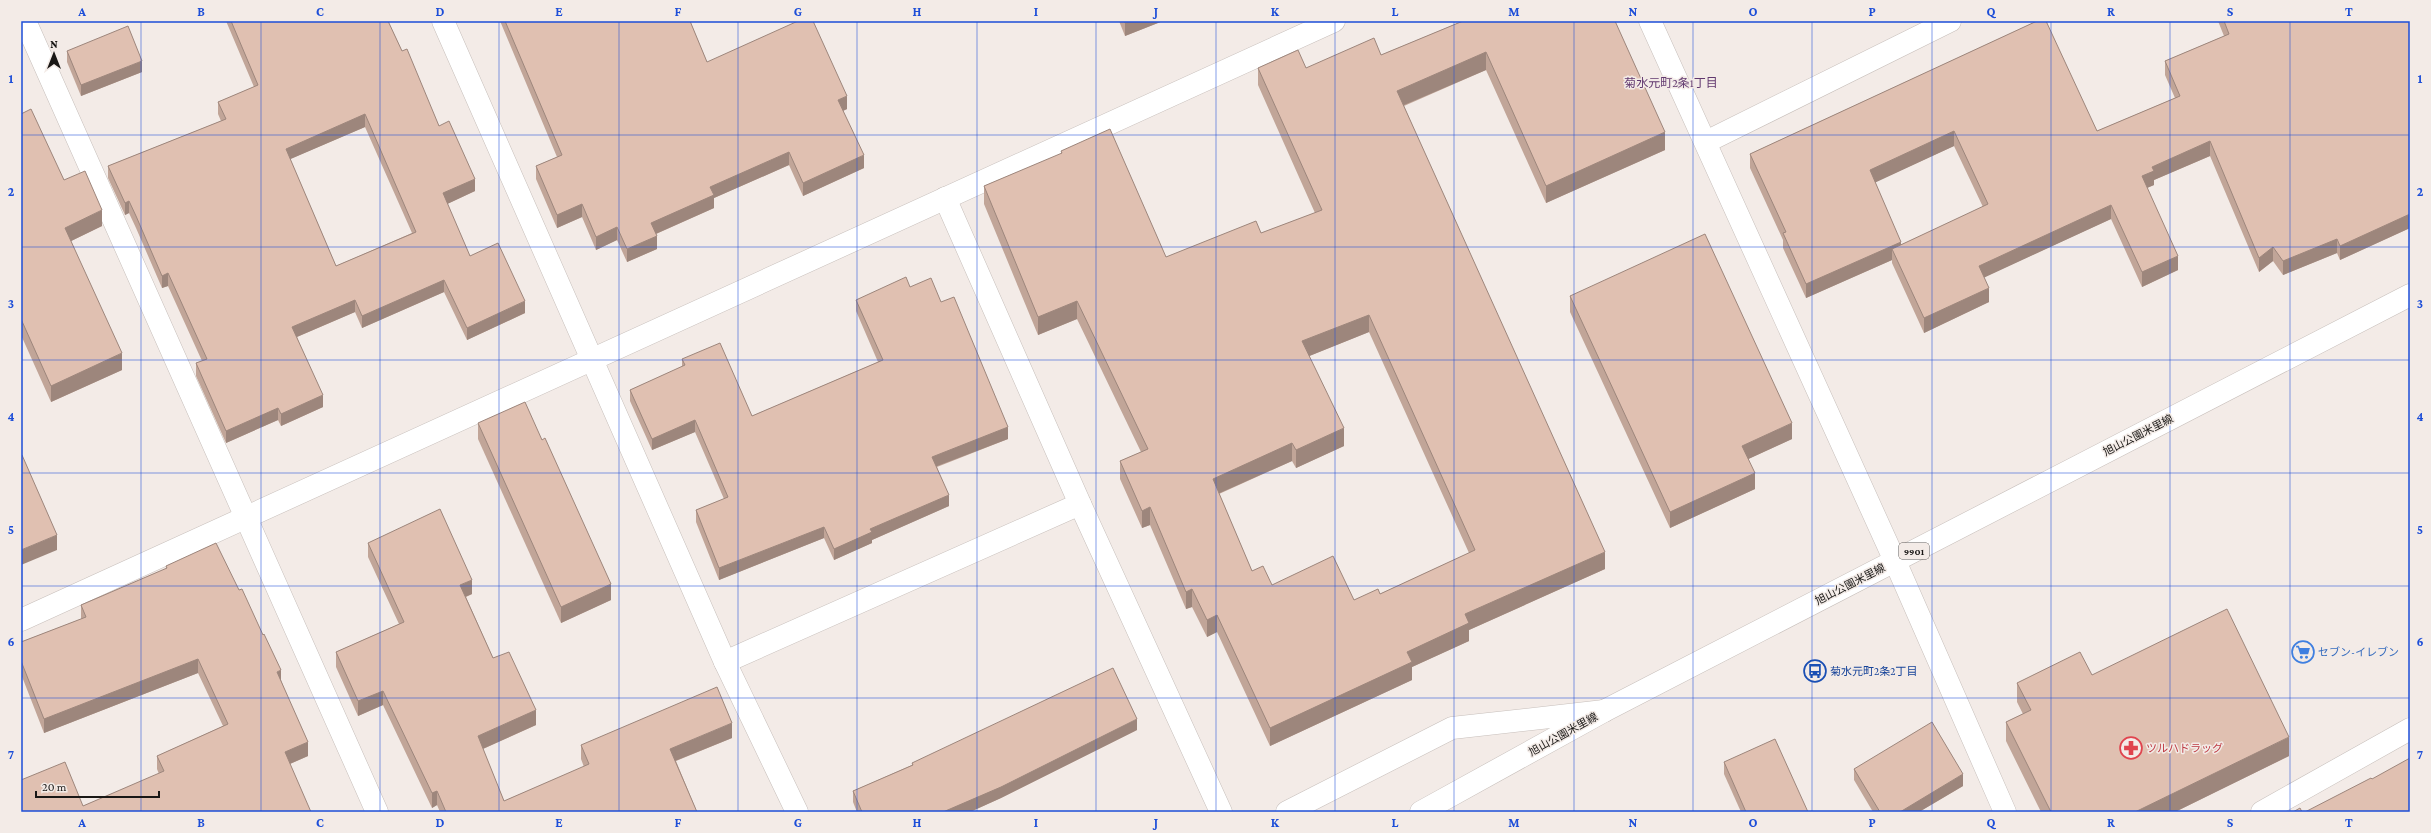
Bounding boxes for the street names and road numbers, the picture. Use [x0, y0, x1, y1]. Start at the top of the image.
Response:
street label: 旭山公園米里線 [2101, 412, 2175, 458]
road number: 9901 [1899, 543, 1929, 559]
street label: 旭山公園米里線 [1813, 561, 1887, 607]
street label: 旭山公園米里線 [1526, 710, 1600, 758]

